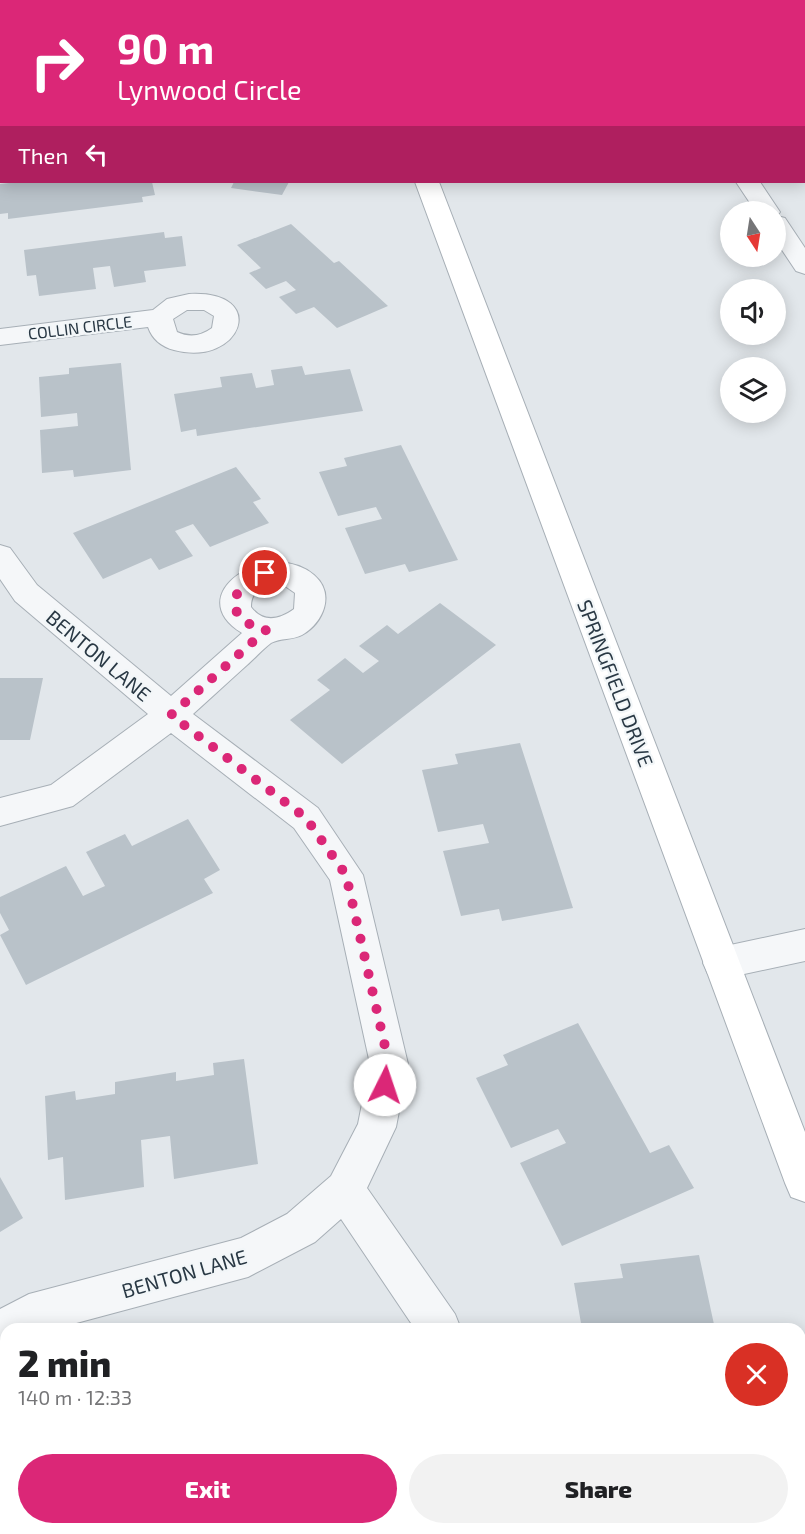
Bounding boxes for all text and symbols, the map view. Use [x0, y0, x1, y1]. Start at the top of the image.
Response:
text: 90 m [117, 22, 214, 72]
icon: right [18, 24, 96, 102]
text: Lynwood Circle [117, 73, 302, 105]
icon: left [80, 138, 113, 171]
text: Then [18, 142, 68, 168]
north arrow [720, 201, 786, 267]
map controls [720, 201, 786, 423]
button: sound [720, 279, 786, 345]
street label: COLLIN CIRCLE [27, 311, 133, 343]
button: layers [720, 357, 786, 423]
pin [239, 547, 290, 598]
icon: arrive [248, 556, 281, 589]
street label: SPRINGFIELD DRIVE [573, 596, 659, 770]
street label: BENTON LANE [42, 604, 156, 706]
position arrow [353, 1053, 417, 1117]
street label: BENTON LANE [119, 1244, 249, 1302]
text: 2 min [18, 1341, 111, 1384]
button: close [725, 1343, 788, 1406]
text: 140 m · 12:33 [18, 1385, 132, 1409]
button: Exit [18, 1454, 397, 1523]
button: Share [409, 1454, 788, 1523]

